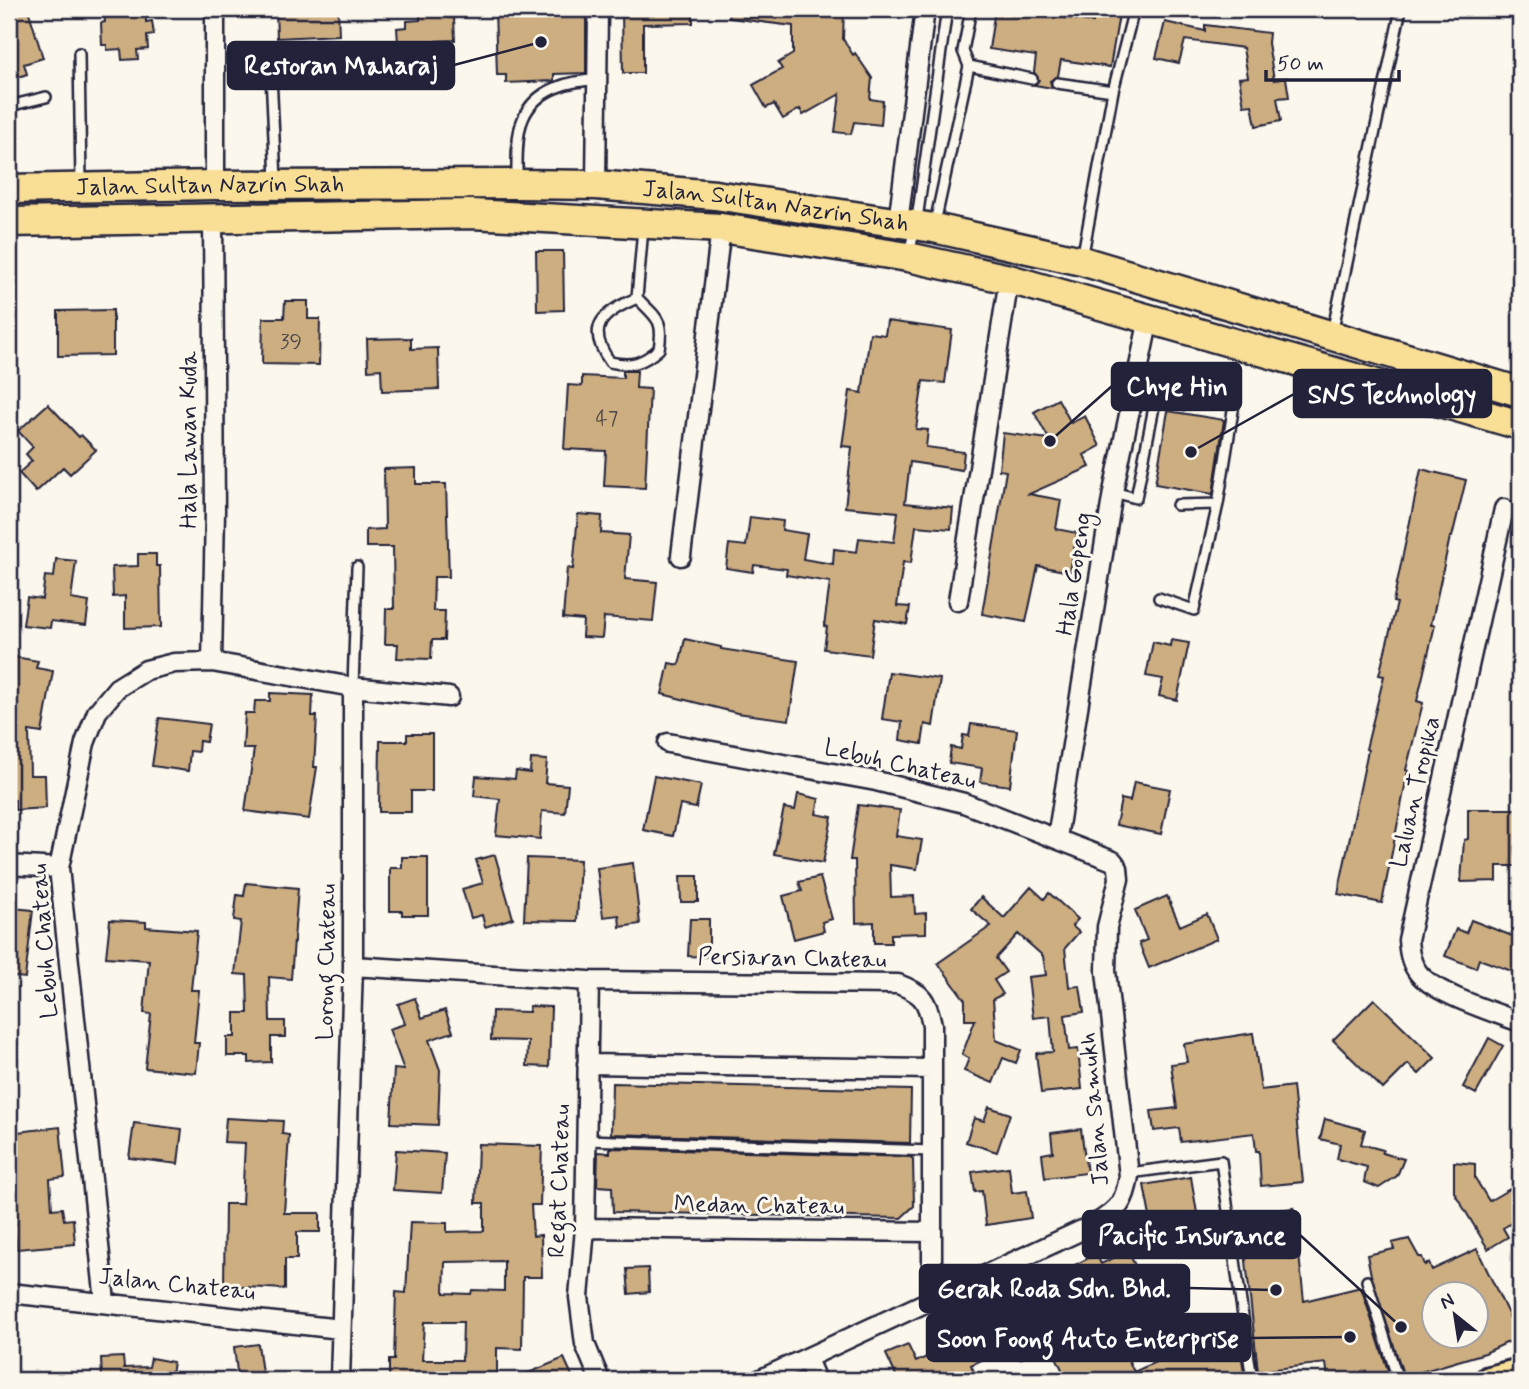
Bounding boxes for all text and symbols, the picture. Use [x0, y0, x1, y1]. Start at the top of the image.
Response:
scale bar [1266, 38, 1400, 82]
callout: Restoran Maharaj [228, 42, 454, 89]
text: Restoran Maharaj [244, 50, 438, 85]
text: 50 m [1277, 50, 1324, 78]
street label: Jalan Sultan Nazrin Shah [75, 169, 344, 203]
street label: Jalan Sultan Nazrin Shah [641, 173, 911, 240]
house number: 39 [280, 328, 302, 356]
street label: Hala Lawan Kuda [174, 351, 205, 529]
callout: Chye Hin [1112, 363, 1241, 410]
callout: SNS Technology [1294, 370, 1491, 417]
text: Chye Hin [1126, 371, 1228, 405]
text: SNS Technology [1308, 379, 1476, 416]
house number: 47 [596, 405, 618, 433]
street label: Hala Gopeng [1050, 510, 1102, 638]
street label: Laluan Tropika [1384, 713, 1448, 871]
street label: Lebuh Chateau [821, 732, 979, 798]
street label: Lebuh Chateau [24, 862, 66, 1020]
street label: Lorong Chateau [310, 883, 347, 1041]
street label: Persiaran Chateau [697, 942, 887, 976]
street label: Jalan Samukh [1073, 1031, 1117, 1187]
street label: Regat Chateau [542, 1103, 581, 1259]
street label: Medan Chateau [674, 1189, 845, 1223]
callout: Pacific Insurance [1083, 1211, 1300, 1258]
text: Pacific Insurance [1098, 1220, 1286, 1254]
street label: Jalan Chateau [97, 1261, 257, 1309]
callout: Gerak Roda Sdn. Bhd. [920, 1265, 1189, 1312]
text: Gerak Roda Sdn. Bhd. [937, 1273, 1171, 1307]
north arrow [1420, 1280, 1490, 1350]
text: N [1436, 1288, 1459, 1316]
callout: Soon Foong Auto Enterprise [927, 1314, 1250, 1361]
text: Soon Foong Auto Enterprise [937, 1323, 1239, 1360]

